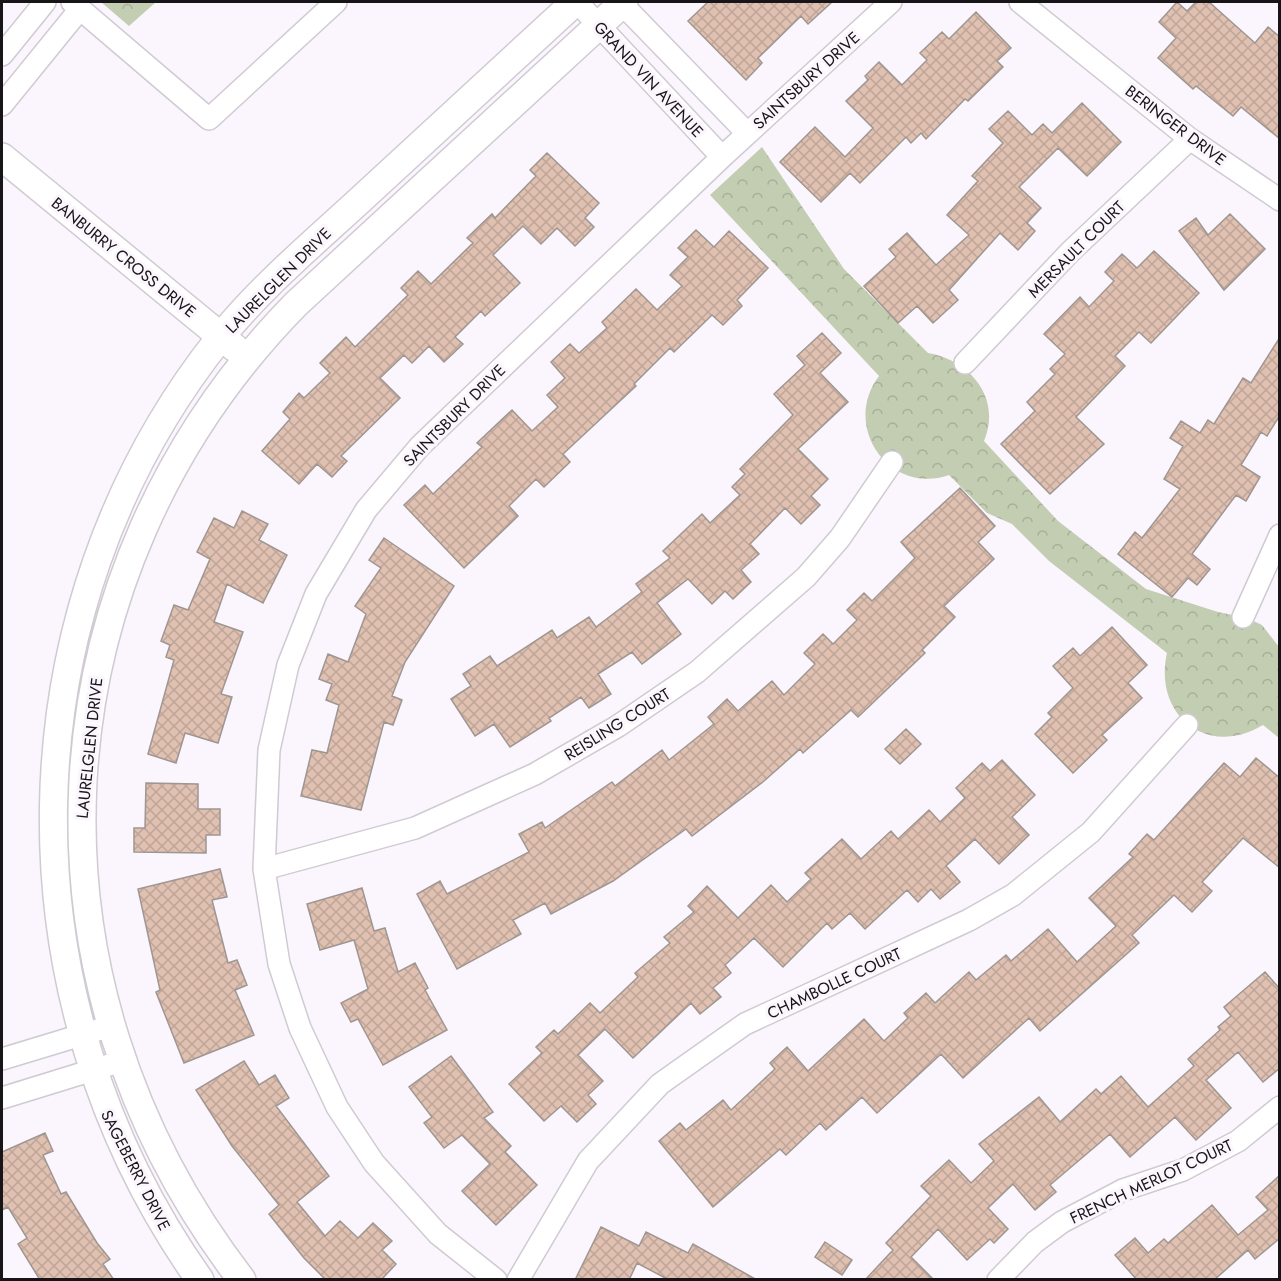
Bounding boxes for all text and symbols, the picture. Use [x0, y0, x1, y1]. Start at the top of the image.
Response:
street label: GRAND VIN AVENUE [589, 16, 709, 142]
street label: SAINTSBURY DRIVE [748, 26, 865, 135]
street label: BERINGER DRIVE [1120, 80, 1231, 171]
street label: BANBURRY CROSS DRIVE [46, 192, 201, 323]
street label: MERSAULT COURT [1023, 195, 1130, 303]
street label: LAURELGLEN DRIVE [220, 222, 337, 339]
street label: SAINTSBURY DRIVE [398, 359, 511, 472]
street label: LAURELGLEN DRIVE [71, 677, 108, 820]
street label: REISLING COURT [560, 682, 675, 766]
street label: CHAMBOLLE COURT [763, 942, 906, 1025]
street label: SAGEBERRY DRIVE [95, 1106, 176, 1235]
street label: FRENCH MERLOT COURT [1066, 1133, 1237, 1229]

